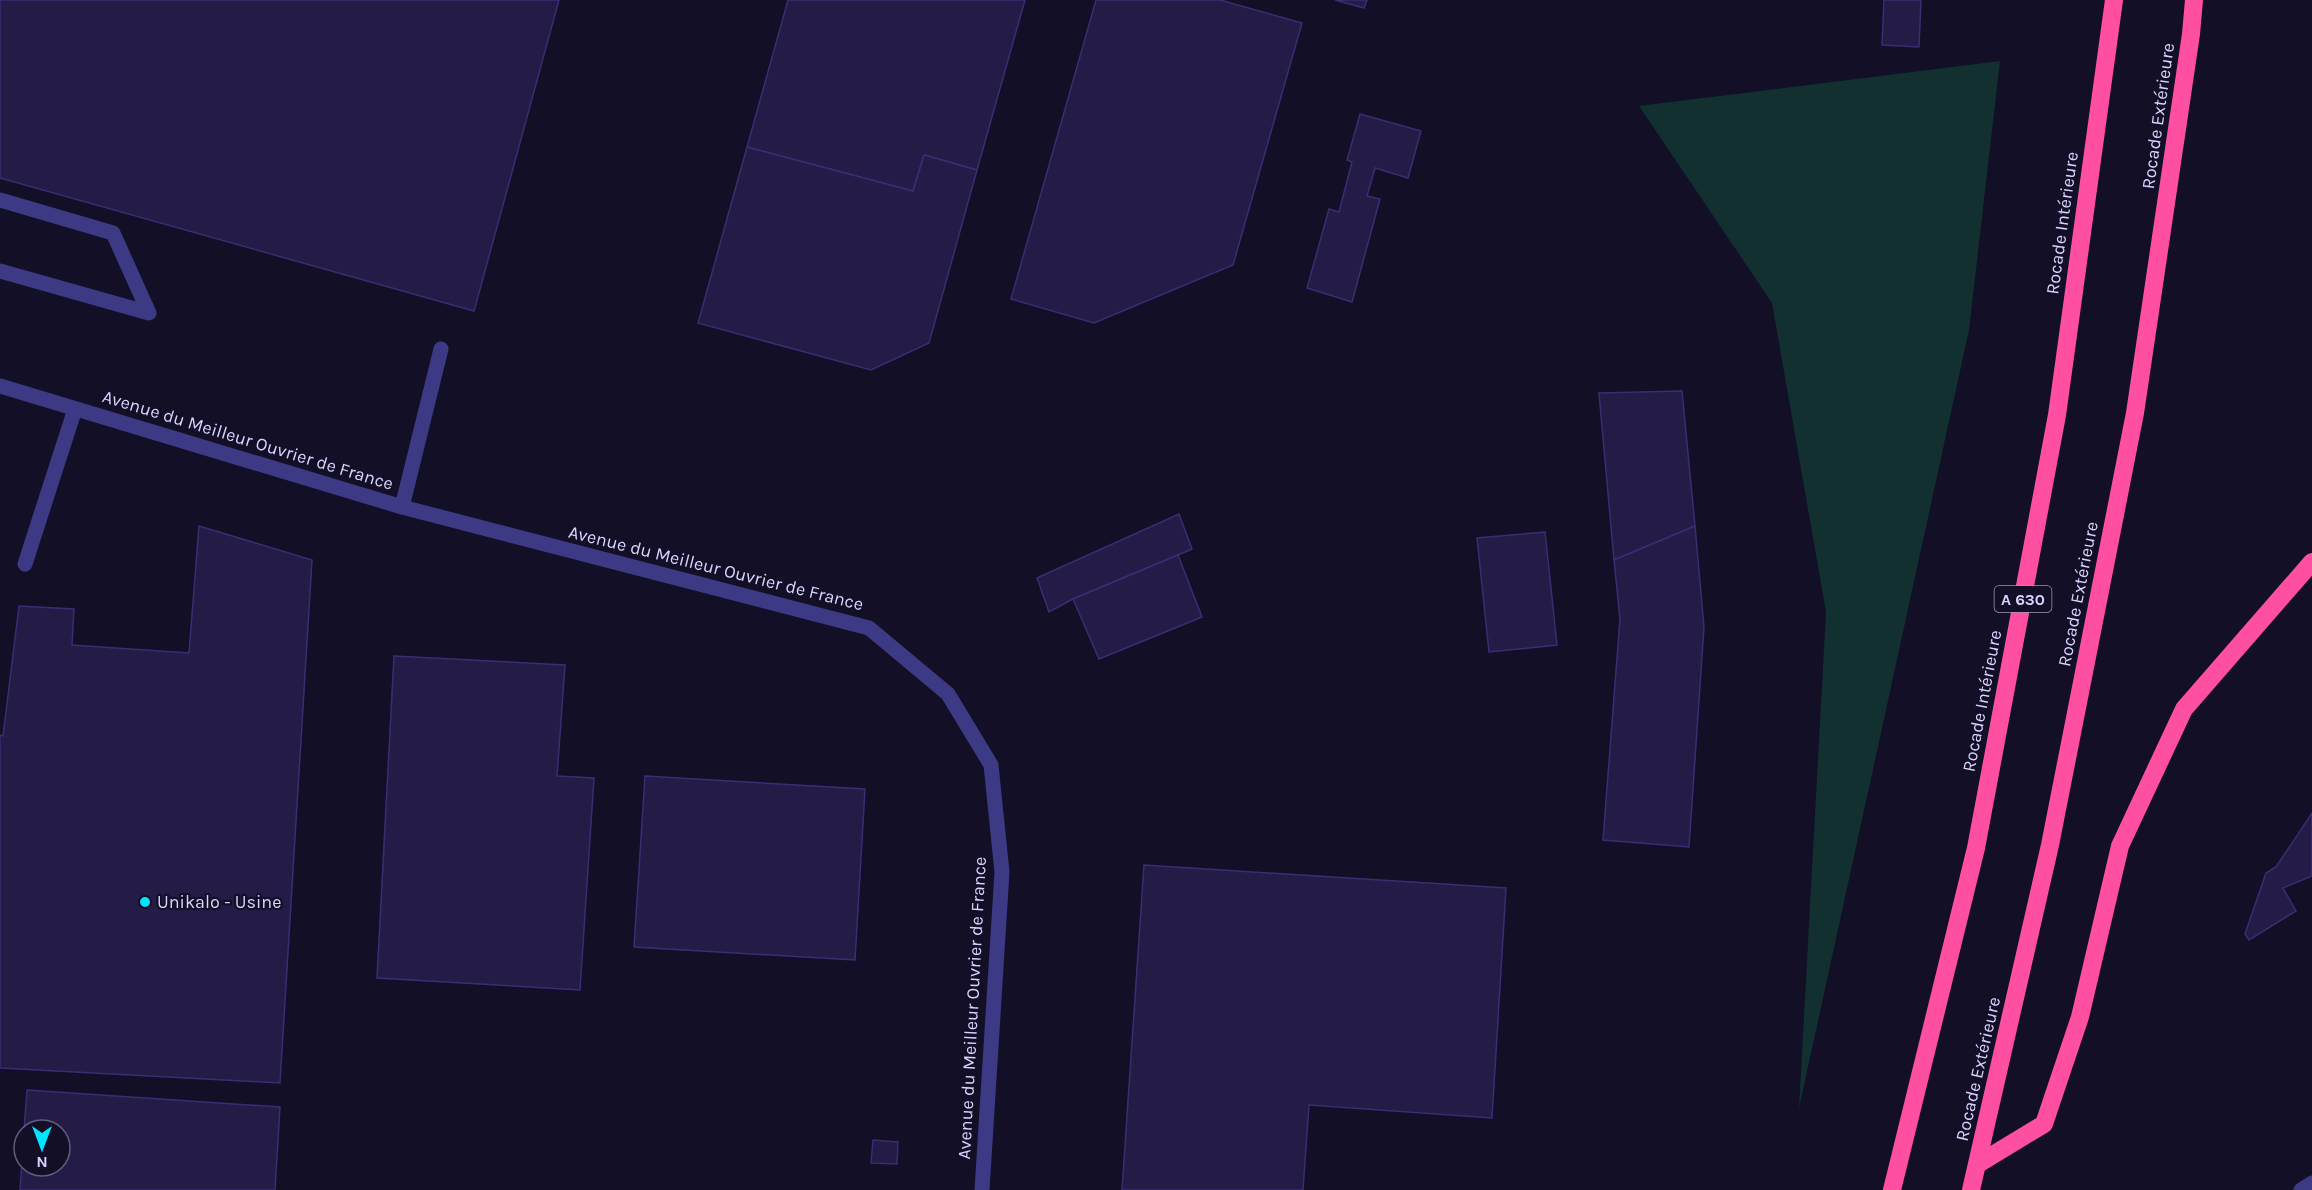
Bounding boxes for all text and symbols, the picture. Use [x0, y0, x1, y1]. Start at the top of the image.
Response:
street label: Rocade Extérieure [2137, 42, 2179, 190]
street label: Rocade Intérieure [2041, 150, 2083, 296]
street label: Avenue du Meilleur Ouvrier de France [100, 385, 396, 495]
street label: Rocade Extérieure [2053, 520, 2103, 668]
street label: Avenue du Meilleur Ouvrier de France [566, 521, 866, 615]
road number: A 630 [1994, 586, 2052, 612]
street label: Rocade Intérieure [1957, 628, 2007, 774]
street label: Avenue du Meilleur Ouvrier de France [953, 856, 991, 1160]
place label: Unikalo - Usine [157, 891, 281, 913]
marker: Unikalo - Usine [138, 895, 152, 909]
street label: Rocade Extérieure [1951, 995, 2005, 1143]
north arrow [12, 1118, 72, 1178]
text: N [36, 1153, 48, 1172]

